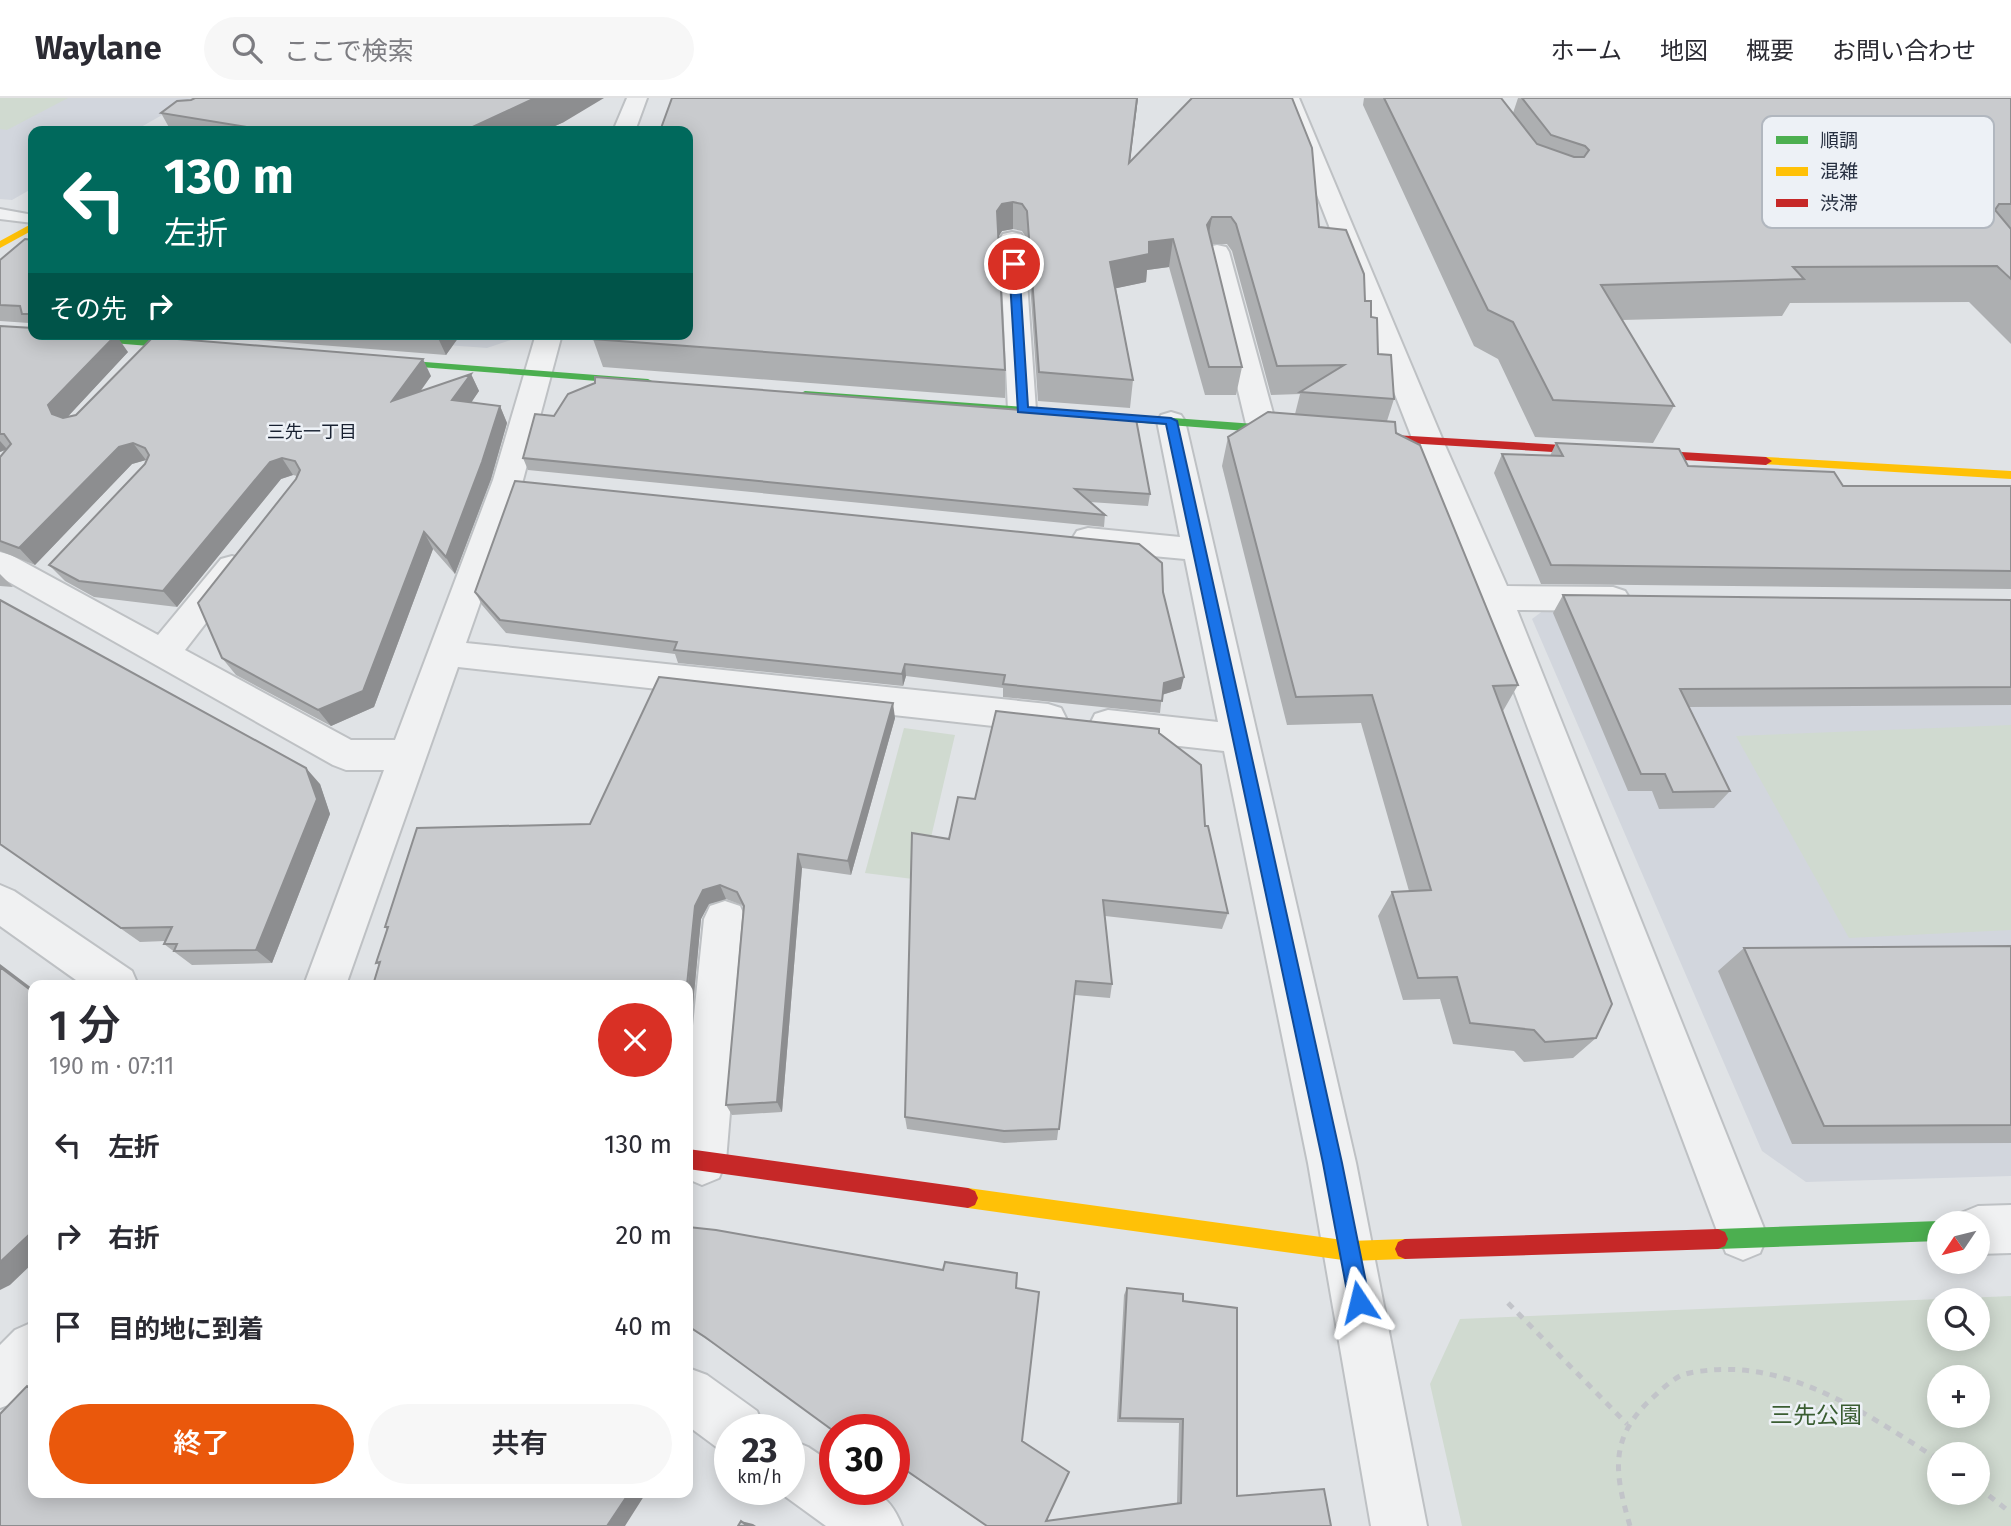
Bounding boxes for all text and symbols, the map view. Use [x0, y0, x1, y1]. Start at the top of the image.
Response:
search box [204, 17, 694, 80]
text: Waylane [35, 28, 162, 68]
icon: search [228, 29, 266, 67]
text: ここで検索 [284, 36, 414, 67]
text: ホーム [1551, 37, 1622, 65]
text: 地図 [1660, 37, 1708, 65]
text: 概要 [1746, 37, 1794, 65]
text: お問い合わせ [1832, 37, 1976, 65]
legend [1762, 116, 1994, 228]
text: 順調 [1820, 129, 1858, 152]
text: 130 m [164, 147, 294, 206]
icon: left [49, 154, 140, 245]
text: 混雑 [1820, 160, 1858, 183]
text: 渋滞 [1820, 192, 1858, 215]
text: 左折 [164, 214, 228, 252]
pin [984, 234, 1044, 294]
icon: arrive [995, 245, 1033, 283]
icon: right [141, 287, 179, 325]
text: その先 [49, 294, 127, 325]
district label: 三先一丁目 [267, 421, 357, 443]
text: 1 分 [49, 1001, 120, 1051]
button: close [598, 1003, 672, 1077]
text: 190 m · 07:11 [49, 1052, 174, 1080]
icon: left [49, 1126, 87, 1164]
text: 130 m [604, 1129, 672, 1160]
text: 左折 [108, 1132, 160, 1163]
north arrow [1927, 1211, 1990, 1274]
map controls [1927, 1211, 1990, 1505]
icon: right [49, 1217, 87, 1255]
text: 20 m [615, 1220, 672, 1251]
text: 右折 [108, 1223, 160, 1254]
position arrow [1322, 1265, 1396, 1339]
button: search [1927, 1288, 1990, 1351]
icon: arrive [49, 1308, 87, 1346]
text: 40 m [614, 1311, 672, 1342]
text: 目的地に到着 [108, 1314, 264, 1345]
button: + [1927, 1365, 1990, 1428]
park label: 三先公園 [1770, 1401, 1862, 1429]
button: 終了 [49, 1404, 354, 1484]
button: 共有 [368, 1404, 672, 1484]
speed limit sign: 30 [819, 1414, 910, 1505]
text: 23 [741, 1429, 778, 1471]
button: − [1927, 1442, 1990, 1505]
text: km/h [737, 1466, 782, 1488]

